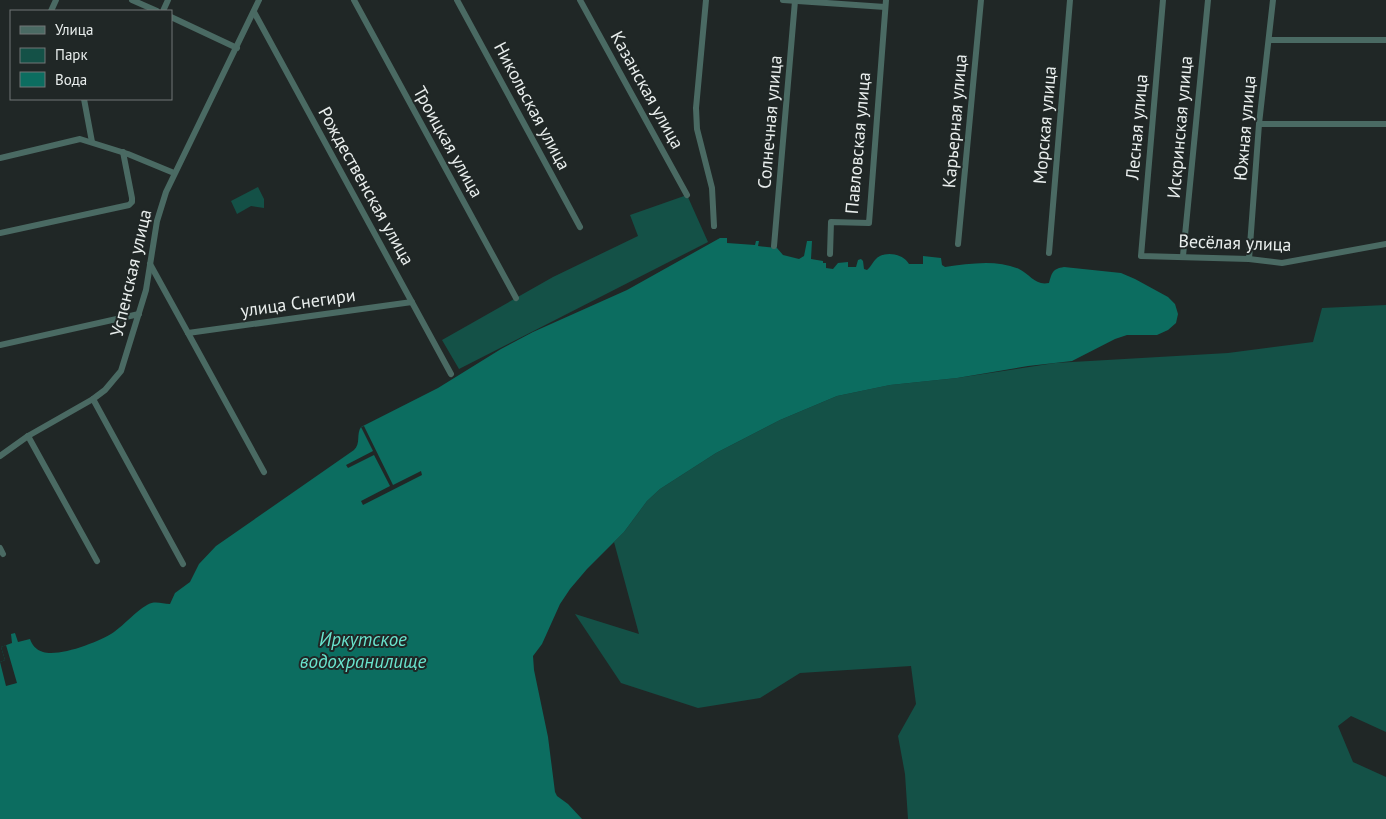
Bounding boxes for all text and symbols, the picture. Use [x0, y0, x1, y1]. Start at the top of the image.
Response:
legend [10, 10, 172, 100]
text: Улица [55, 20, 93, 39]
street label: Казанская улица [606, 27, 689, 153]
street label: Никольская улица [489, 38, 576, 174]
text: Парк [55, 45, 88, 64]
street label: Карьерная улица [937, 53, 972, 189]
street label: Солнечная улица [752, 54, 787, 190]
street label: Искринская улица [1162, 55, 1197, 199]
street label: Морская улица [1028, 65, 1061, 185]
text: Вода [55, 70, 87, 89]
street label: Павловская улица [840, 71, 875, 215]
street label: Лесная улица [1120, 73, 1153, 182]
street label: Южная улица [1228, 74, 1261, 182]
street label: Троицкая улица [408, 82, 489, 201]
street label: Рождественская улица [313, 102, 420, 269]
street label: Успенская улица [105, 207, 156, 339]
street label: Весёлая улица [1178, 229, 1292, 256]
street label: улица Снегири [239, 283, 357, 322]
water label: Иркутское водохранилище [300, 627, 426, 673]

